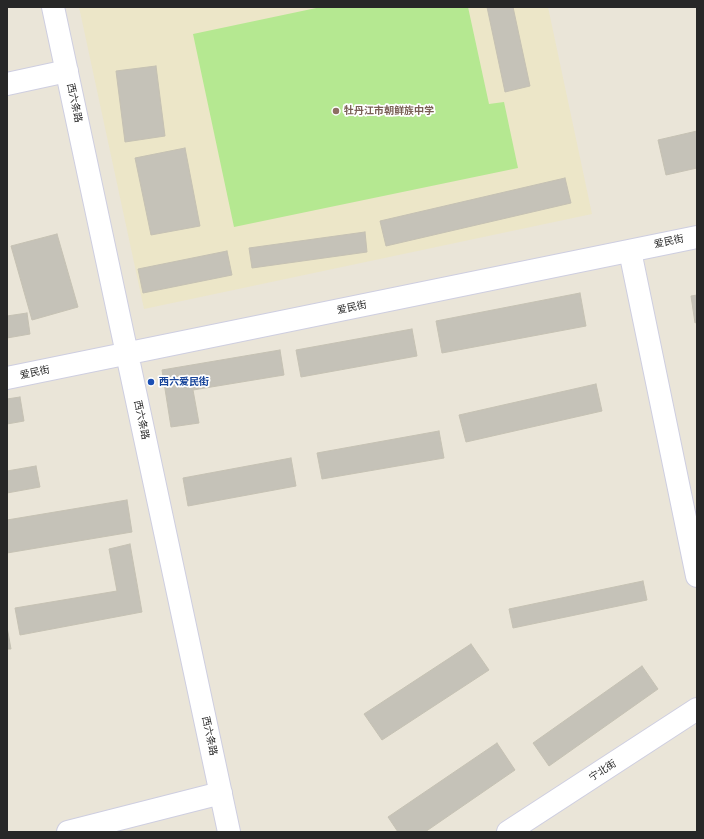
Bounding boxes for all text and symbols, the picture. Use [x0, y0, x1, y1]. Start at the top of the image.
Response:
street label: 西六条路 [64, 82, 84, 124]
place label: 牡丹江市朝鲜族中学 [344, 105, 434, 117]
marker: 牡丹江市朝鲜族中学 [331, 106, 341, 116]
street label: 爱民街 [653, 233, 685, 251]
street label: 爱民街 [336, 299, 368, 317]
street label: 爱民街 [19, 364, 51, 382]
place label: 西六爱民街 [159, 376, 209, 388]
marker: 西六爱民街 [146, 377, 156, 387]
street label: 西六条路 [131, 399, 151, 441]
street label: 西六条路 [199, 715, 219, 757]
street label: 宁北街 [587, 758, 619, 784]

